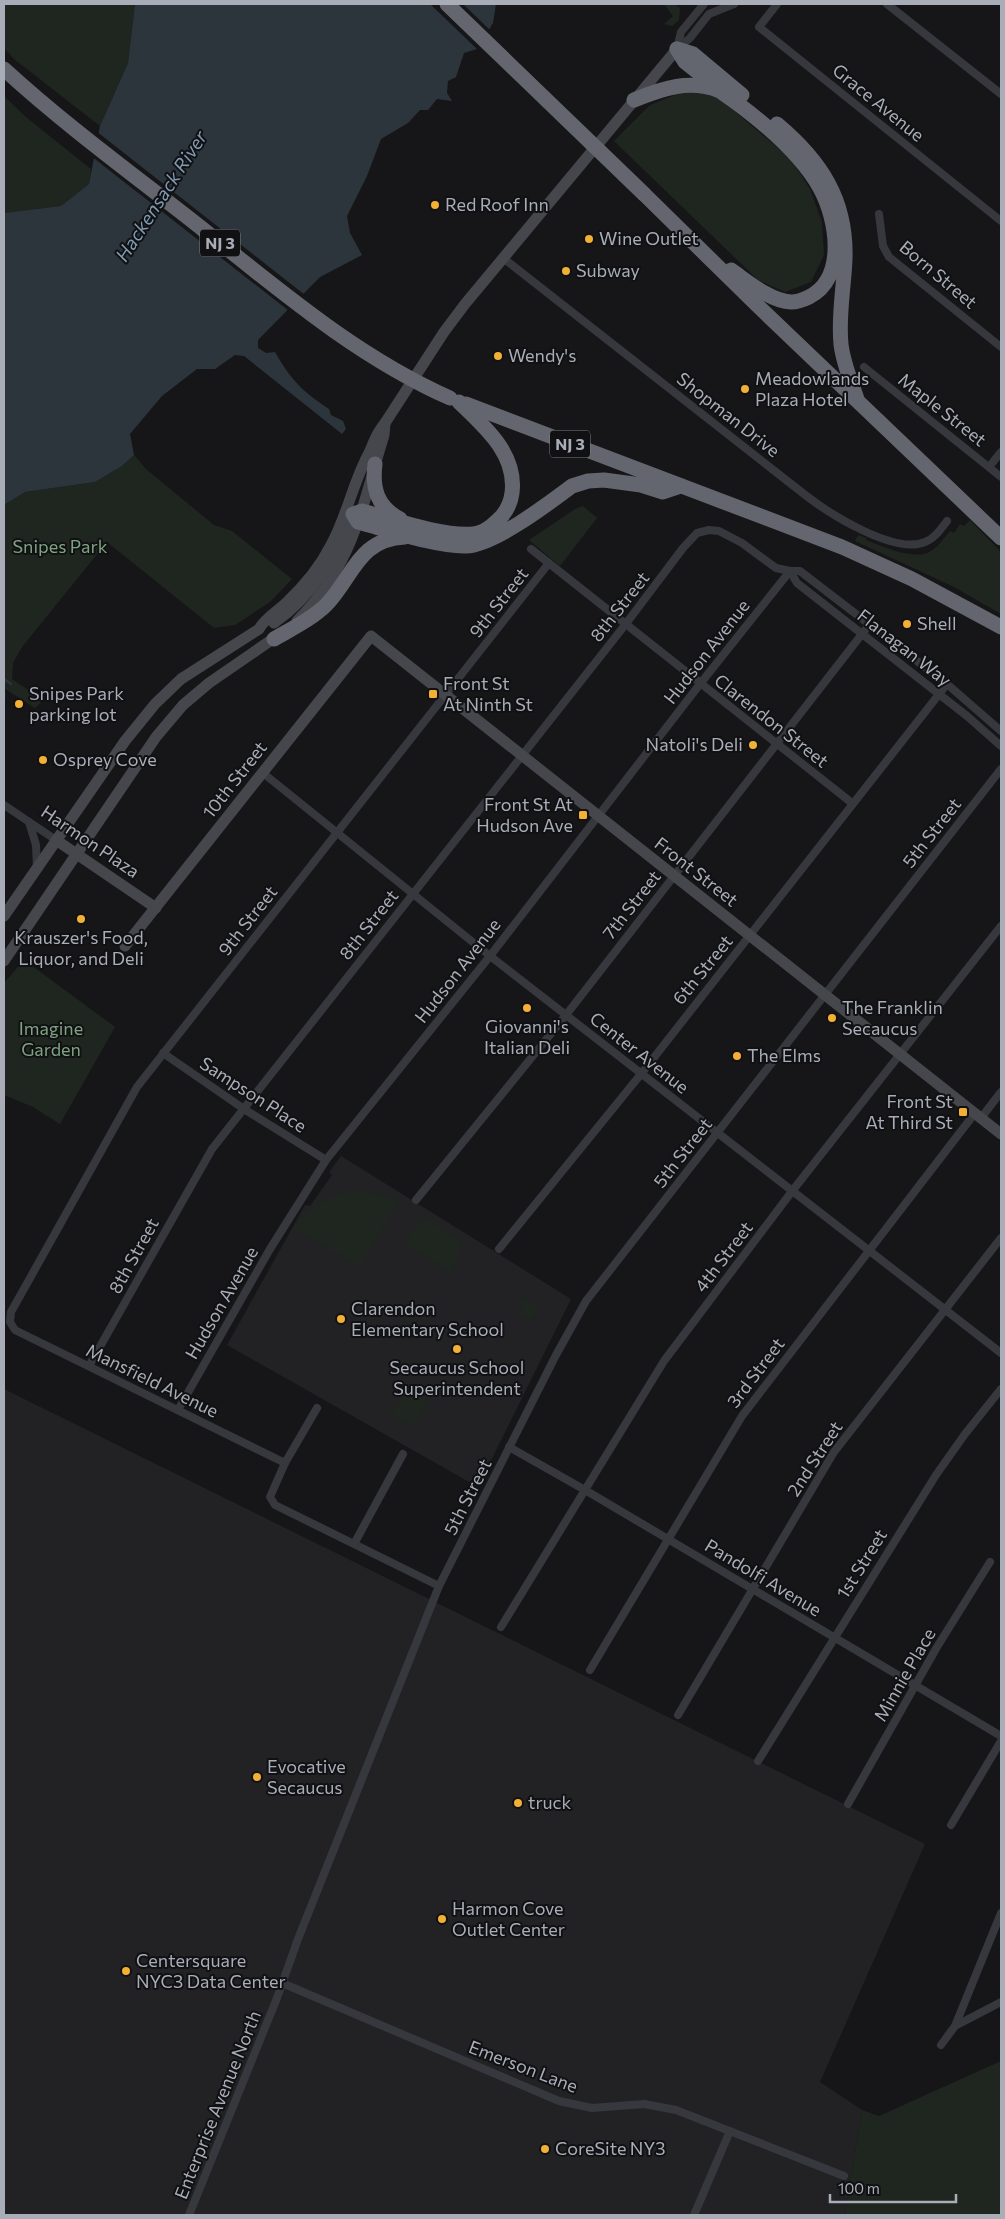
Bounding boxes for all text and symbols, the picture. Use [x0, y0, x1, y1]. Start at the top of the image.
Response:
street label: Grace Avenue [828, 59, 929, 146]
water label: Hackensack River [110, 125, 212, 265]
place label: Red Roof Inn [445, 193, 549, 215]
marker: Red Roof Inn [429, 199, 441, 211]
place label: Wine Outlet [599, 227, 699, 249]
road number: NJ 3 [200, 230, 240, 256]
marker: Wine Outlet [583, 233, 595, 245]
street label: Born Street [895, 236, 982, 313]
place label: Subway [576, 259, 640, 281]
marker: Subway [560, 265, 572, 277]
place label: Wendy's [508, 344, 576, 366]
marker: Wendy's [492, 350, 504, 362]
street label: Shopman Drive [673, 367, 784, 461]
place label: Meadowlands Plaza Hotel [755, 367, 869, 410]
street label: Maple Street [894, 368, 991, 450]
marker: Meadowlands Plaza Hotel [739, 383, 751, 395]
road number: NJ 3 [550, 430, 590, 458]
park label: Snipes Park [13, 535, 108, 557]
street label: 9th Street [464, 563, 532, 642]
street label: 8th Street [585, 567, 653, 646]
street label: Hudson Avenue [659, 595, 754, 708]
street label: Flanagan Way [853, 604, 956, 691]
place label: Shell [917, 612, 957, 634]
marker: Shell [901, 618, 913, 630]
street label: Clarendon Street [710, 669, 833, 772]
place label: Front St At Ninth St [443, 672, 533, 715]
place label: Snipes Park parking lot [29, 682, 124, 725]
marker: Front St At Ninth St [427, 688, 439, 700]
marker: Snipes Park parking lot [13, 698, 25, 710]
place label: Natoli's Deli [646, 733, 743, 755]
street label: 10th Street [197, 737, 271, 822]
marker: Natoli's Deli [747, 739, 759, 751]
place label: Osprey Cove [53, 748, 157, 770]
marker: Osprey Cove [37, 754, 49, 766]
place label: Front St At Hudson Ave [476, 793, 573, 836]
street label: 5th Street [897, 793, 965, 872]
street label: Harmon Plaza [37, 800, 144, 882]
marker: Front St At Hudson Ave [577, 809, 589, 821]
street label: Front Street [651, 832, 743, 911]
street label: 7th Street [597, 865, 665, 943]
street label: 9th Street [213, 881, 281, 960]
street label: 8th Street [334, 885, 402, 964]
marker: Krauszer's Food, Liquor, and Deli [75, 913, 87, 925]
street label: Hudson Avenue [410, 914, 505, 1027]
place label: Krauszer's Food, Liquor, and Deli [14, 926, 148, 969]
street label: 6th Street [668, 930, 737, 1009]
place label: The Franklin Secaucus [842, 996, 943, 1039]
marker: Giovanni's Italian Deli [521, 1002, 533, 1014]
street label: Center Avenue [586, 1007, 693, 1098]
marker: The Franklin Secaucus [826, 1012, 838, 1024]
place label: Giovanni's Italian Deli [484, 1015, 570, 1058]
park label: Imagine Garden [19, 1017, 83, 1060]
place label: The Elms [747, 1044, 821, 1066]
marker: The Elms [731, 1050, 743, 1062]
street label: Sampson Place [196, 1052, 311, 1137]
place label: Front St At Third St [866, 1090, 953, 1133]
marker: Front St At Third St [957, 1106, 969, 1118]
street label: 5th Street [648, 1113, 716, 1192]
street label: 8th Street [103, 1214, 163, 1297]
street label: 4th Street [689, 1217, 757, 1296]
street label: Hudson Avenue [180, 1242, 262, 1363]
place label: Clarendon Elementary School [351, 1297, 504, 1340]
marker: Clarendon Elementary School [335, 1313, 347, 1325]
street label: 3rd Street [722, 1333, 789, 1412]
street label: Mansfield Avenue [83, 1339, 222, 1422]
marker: Secaucus School Superintendent [451, 1343, 463, 1355]
place label: Secaucus School Superintendent [390, 1356, 524, 1399]
street label: 2nd Street [782, 1417, 847, 1500]
street label: 5th Street [439, 1455, 496, 1538]
street label: 1st Street [831, 1525, 891, 1602]
street label: Pandolfi Avenue [701, 1534, 826, 1621]
street label: Minnie Place [869, 1624, 940, 1725]
place label: Evocative Secaucus [267, 1755, 346, 1798]
marker: Evocative Secaucus [251, 1771, 263, 1783]
place label: truck [528, 1791, 572, 1813]
marker: truck [512, 1797, 524, 1809]
place label: Harmon Cove Outlet Center [452, 1897, 565, 1940]
marker: Harmon Cove Outlet Center [436, 1913, 448, 1925]
place label: Centersquare NYC3 Data Center [136, 1949, 286, 1992]
marker: Centersquare NYC3 Data Center [120, 1965, 132, 1977]
street label: Enterprise Avenue North [169, 2007, 265, 2202]
street label: Emerson Lane [466, 2035, 581, 2097]
place label: CoreSite NY3 [555, 2137, 665, 2159]
marker: CoreSite NY3 [539, 2143, 551, 2155]
scale bar [830, 2172, 956, 2204]
text: 100 m [838, 2179, 880, 2197]

